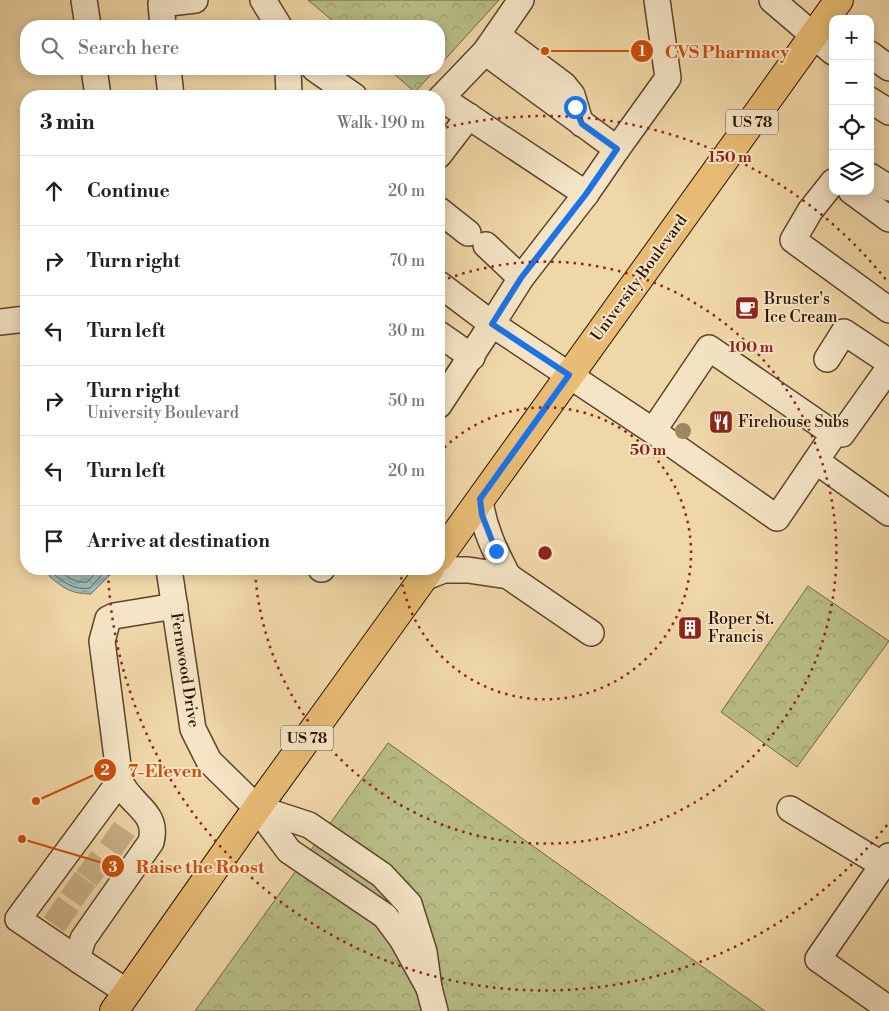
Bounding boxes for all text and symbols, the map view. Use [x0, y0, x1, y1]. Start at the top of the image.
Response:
map controls [829, 15, 874, 195]
button: + [829, 15, 874, 60]
search box [20, 20, 445, 75]
icon: search [38, 34, 66, 62]
callout: CVS Pharmacy [630, 35, 799, 68]
text: Search here [78, 36, 179, 60]
text: CVS Pharmacy [665, 41, 790, 64]
text: 1 [638, 42, 646, 61]
button: − [829, 60, 874, 105]
route start [564, 96, 587, 119]
button: locate [829, 105, 874, 150]
text: 3 min [40, 110, 95, 136]
road number: US 78 [726, 110, 778, 134]
text: Walk · 190 m [337, 113, 425, 133]
text: 150 m [708, 148, 752, 167]
button: layers [829, 150, 874, 195]
icon: ahead [40, 177, 68, 205]
text: Continue [87, 179, 170, 203]
text: 20 m [388, 181, 425, 201]
street label: University Boulevard [586, 211, 692, 345]
icon: right [40, 247, 68, 275]
text: Turn right [87, 249, 180, 273]
text: 70 m [389, 251, 425, 271]
place label: Bruster's Ice Cream [763, 289, 838, 327]
cafe icon: Bruster's Ice Cream [734, 295, 760, 321]
icon: left [40, 317, 68, 345]
text: Turn left [87, 319, 166, 343]
text: 30 m [388, 321, 425, 341]
text: 100 m [729, 338, 774, 357]
text: Turn right [87, 379, 180, 403]
icon: right [40, 387, 68, 415]
text: 50 m [388, 391, 425, 411]
text: University Boulevard [87, 403, 239, 423]
restaurant icon: Firehouse Subs [708, 409, 734, 435]
place label: Firehouse Subs [738, 412, 849, 432]
text: 50 m [630, 441, 666, 460]
icon: left [40, 457, 68, 485]
text: Turn left [87, 459, 166, 483]
text: 20 m [388, 461, 425, 481]
icon: arrive [40, 527, 68, 555]
text: Arrive at destination [87, 529, 270, 553]
route end [485, 540, 508, 563]
centre of rings [536, 544, 554, 562]
place label: Roper St. Francis [708, 609, 774, 647]
street label: Fernwood Drive [166, 611, 204, 729]
building icon: Roper St. Francis [677, 615, 703, 641]
road number: US 78 [281, 726, 333, 750]
callout: 7-Eleven [93, 754, 212, 787]
text: 7-Eleven [128, 760, 202, 783]
text: 2 [100, 761, 110, 780]
callout: Raise the Roost [100, 850, 274, 883]
text: Raise the Roost [136, 856, 265, 879]
text: 3 [108, 858, 118, 877]

